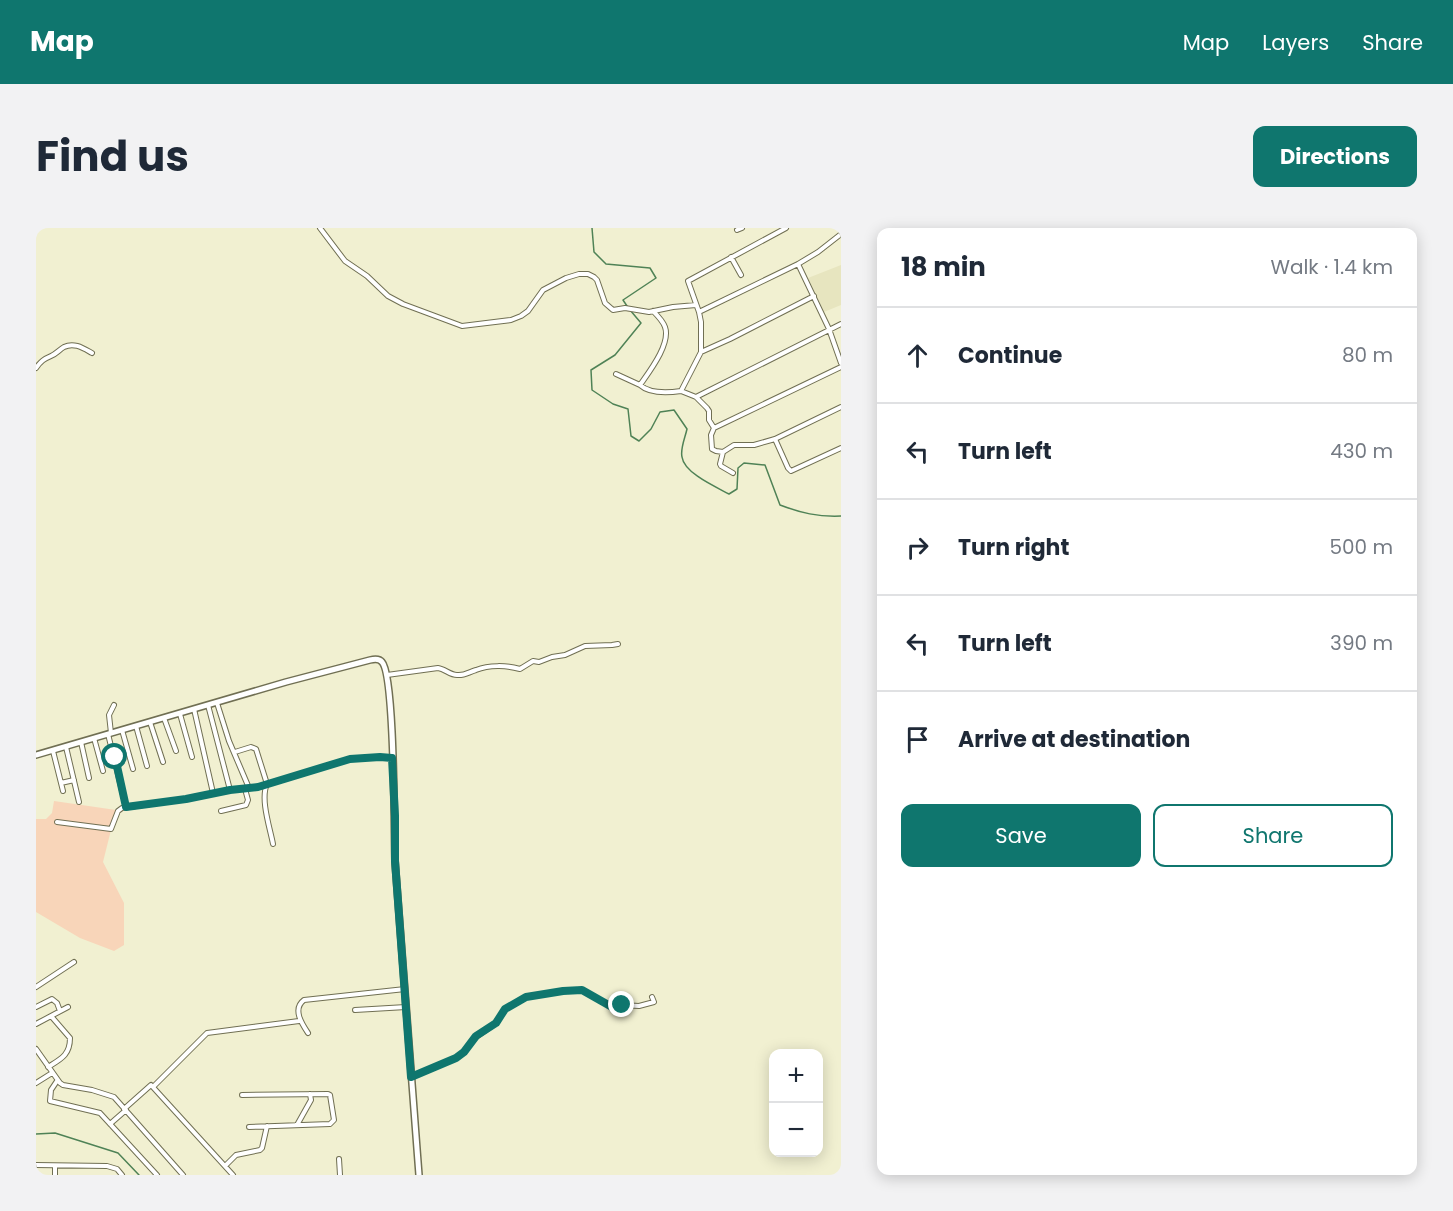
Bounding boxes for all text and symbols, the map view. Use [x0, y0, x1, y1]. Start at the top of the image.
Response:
text: Map [30, 22, 94, 61]
text: Map [1183, 28, 1229, 57]
text: Layers [1262, 28, 1329, 57]
text: Share [1362, 28, 1423, 57]
button: Directions [1253, 126, 1417, 187]
text: Find us [36, 127, 189, 186]
text: 18 min [901, 249, 986, 285]
text: Walk · 1.4 km [1270, 253, 1393, 281]
icon: ahead [901, 339, 934, 372]
text: Continue [958, 340, 1062, 371]
text: 80 m [1342, 341, 1393, 369]
icon: left [901, 435, 934, 468]
text: Turn left [958, 436, 1052, 467]
text: 430 m [1330, 437, 1393, 465]
icon: right [901, 531, 934, 564]
text: Turn right [958, 532, 1069, 563]
text: 500 m [1329, 533, 1393, 561]
icon: left [901, 627, 934, 660]
text: Turn left [958, 628, 1052, 659]
text: 390 m [1330, 629, 1393, 657]
icon: arrive [901, 723, 934, 756]
text: Arrive at destination [958, 724, 1190, 755]
route start [101, 743, 127, 769]
button: Save [901, 804, 1141, 867]
button: Share [1153, 804, 1393, 867]
route end [608, 991, 634, 1017]
map controls [769, 1049, 823, 1157]
button: + [769, 1049, 823, 1103]
button: − [769, 1103, 823, 1157]

